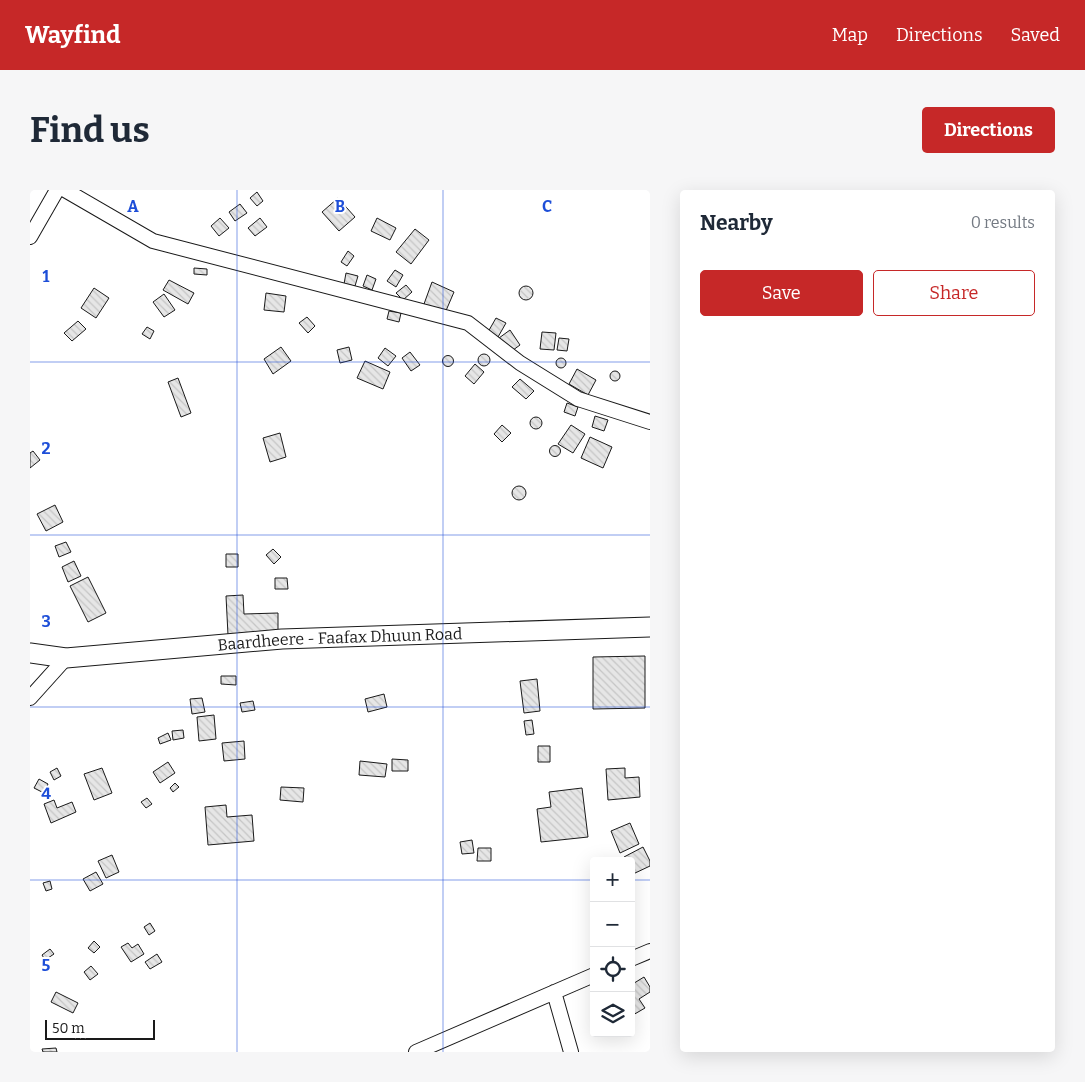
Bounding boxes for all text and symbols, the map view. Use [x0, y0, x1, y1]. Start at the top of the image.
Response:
text: Wayfind [25, 21, 121, 49]
text: Map [832, 24, 868, 46]
text: Directions [896, 24, 983, 46]
text: Saved [1011, 24, 1060, 46]
button: Directions [922, 107, 1055, 153]
text: Find us [30, 109, 150, 151]
text: A [127, 197, 139, 216]
text: B [335, 197, 345, 216]
text: C [542, 197, 552, 216]
text: Nearby [700, 210, 773, 236]
text: 0 results [971, 213, 1035, 232]
text: 1 [43, 267, 50, 286]
button: Save [700, 270, 863, 316]
button: Share [873, 270, 1035, 316]
text: 2 [41, 439, 51, 458]
text: 3 [41, 612, 51, 631]
street label: Baardheere - Faafax Dhuun Road [217, 624, 463, 655]
text: 4 [41, 784, 51, 803]
map controls [590, 857, 635, 1037]
button: + [590, 857, 635, 902]
button: − [590, 902, 635, 947]
button: locate [590, 947, 635, 992]
text: 5 [42, 956, 51, 975]
button: layers [590, 992, 635, 1037]
scale bar [45, 1017, 155, 1040]
text: 50 m [52, 1020, 85, 1037]

